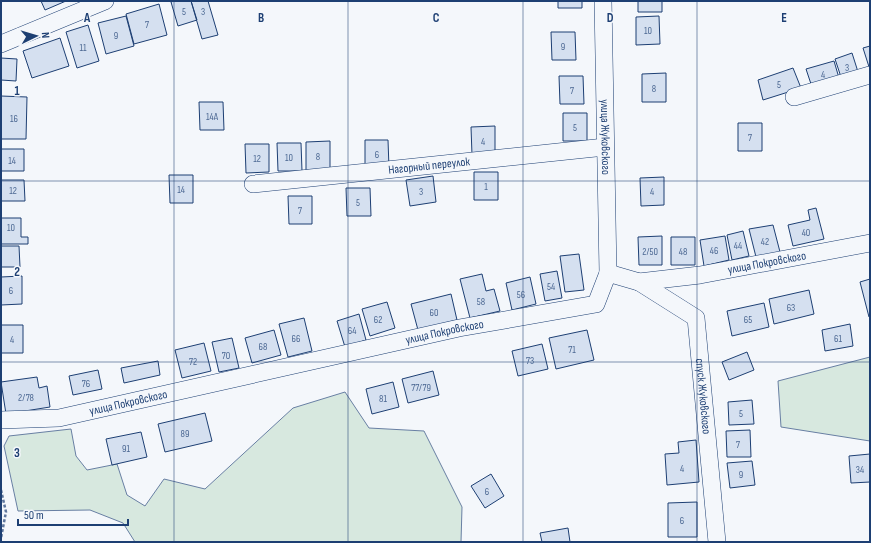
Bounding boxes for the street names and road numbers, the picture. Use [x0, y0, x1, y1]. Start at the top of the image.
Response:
street label: улица Жуковского [597, 99, 613, 175]
street label: Нагорный переулок [387, 154, 471, 178]
street label: улица Покровского [726, 248, 807, 278]
street label: улица Покровского [404, 317, 485, 348]
street label: спуск Жуковского [692, 358, 714, 435]
street label: улица Покровского [88, 387, 169, 419]

